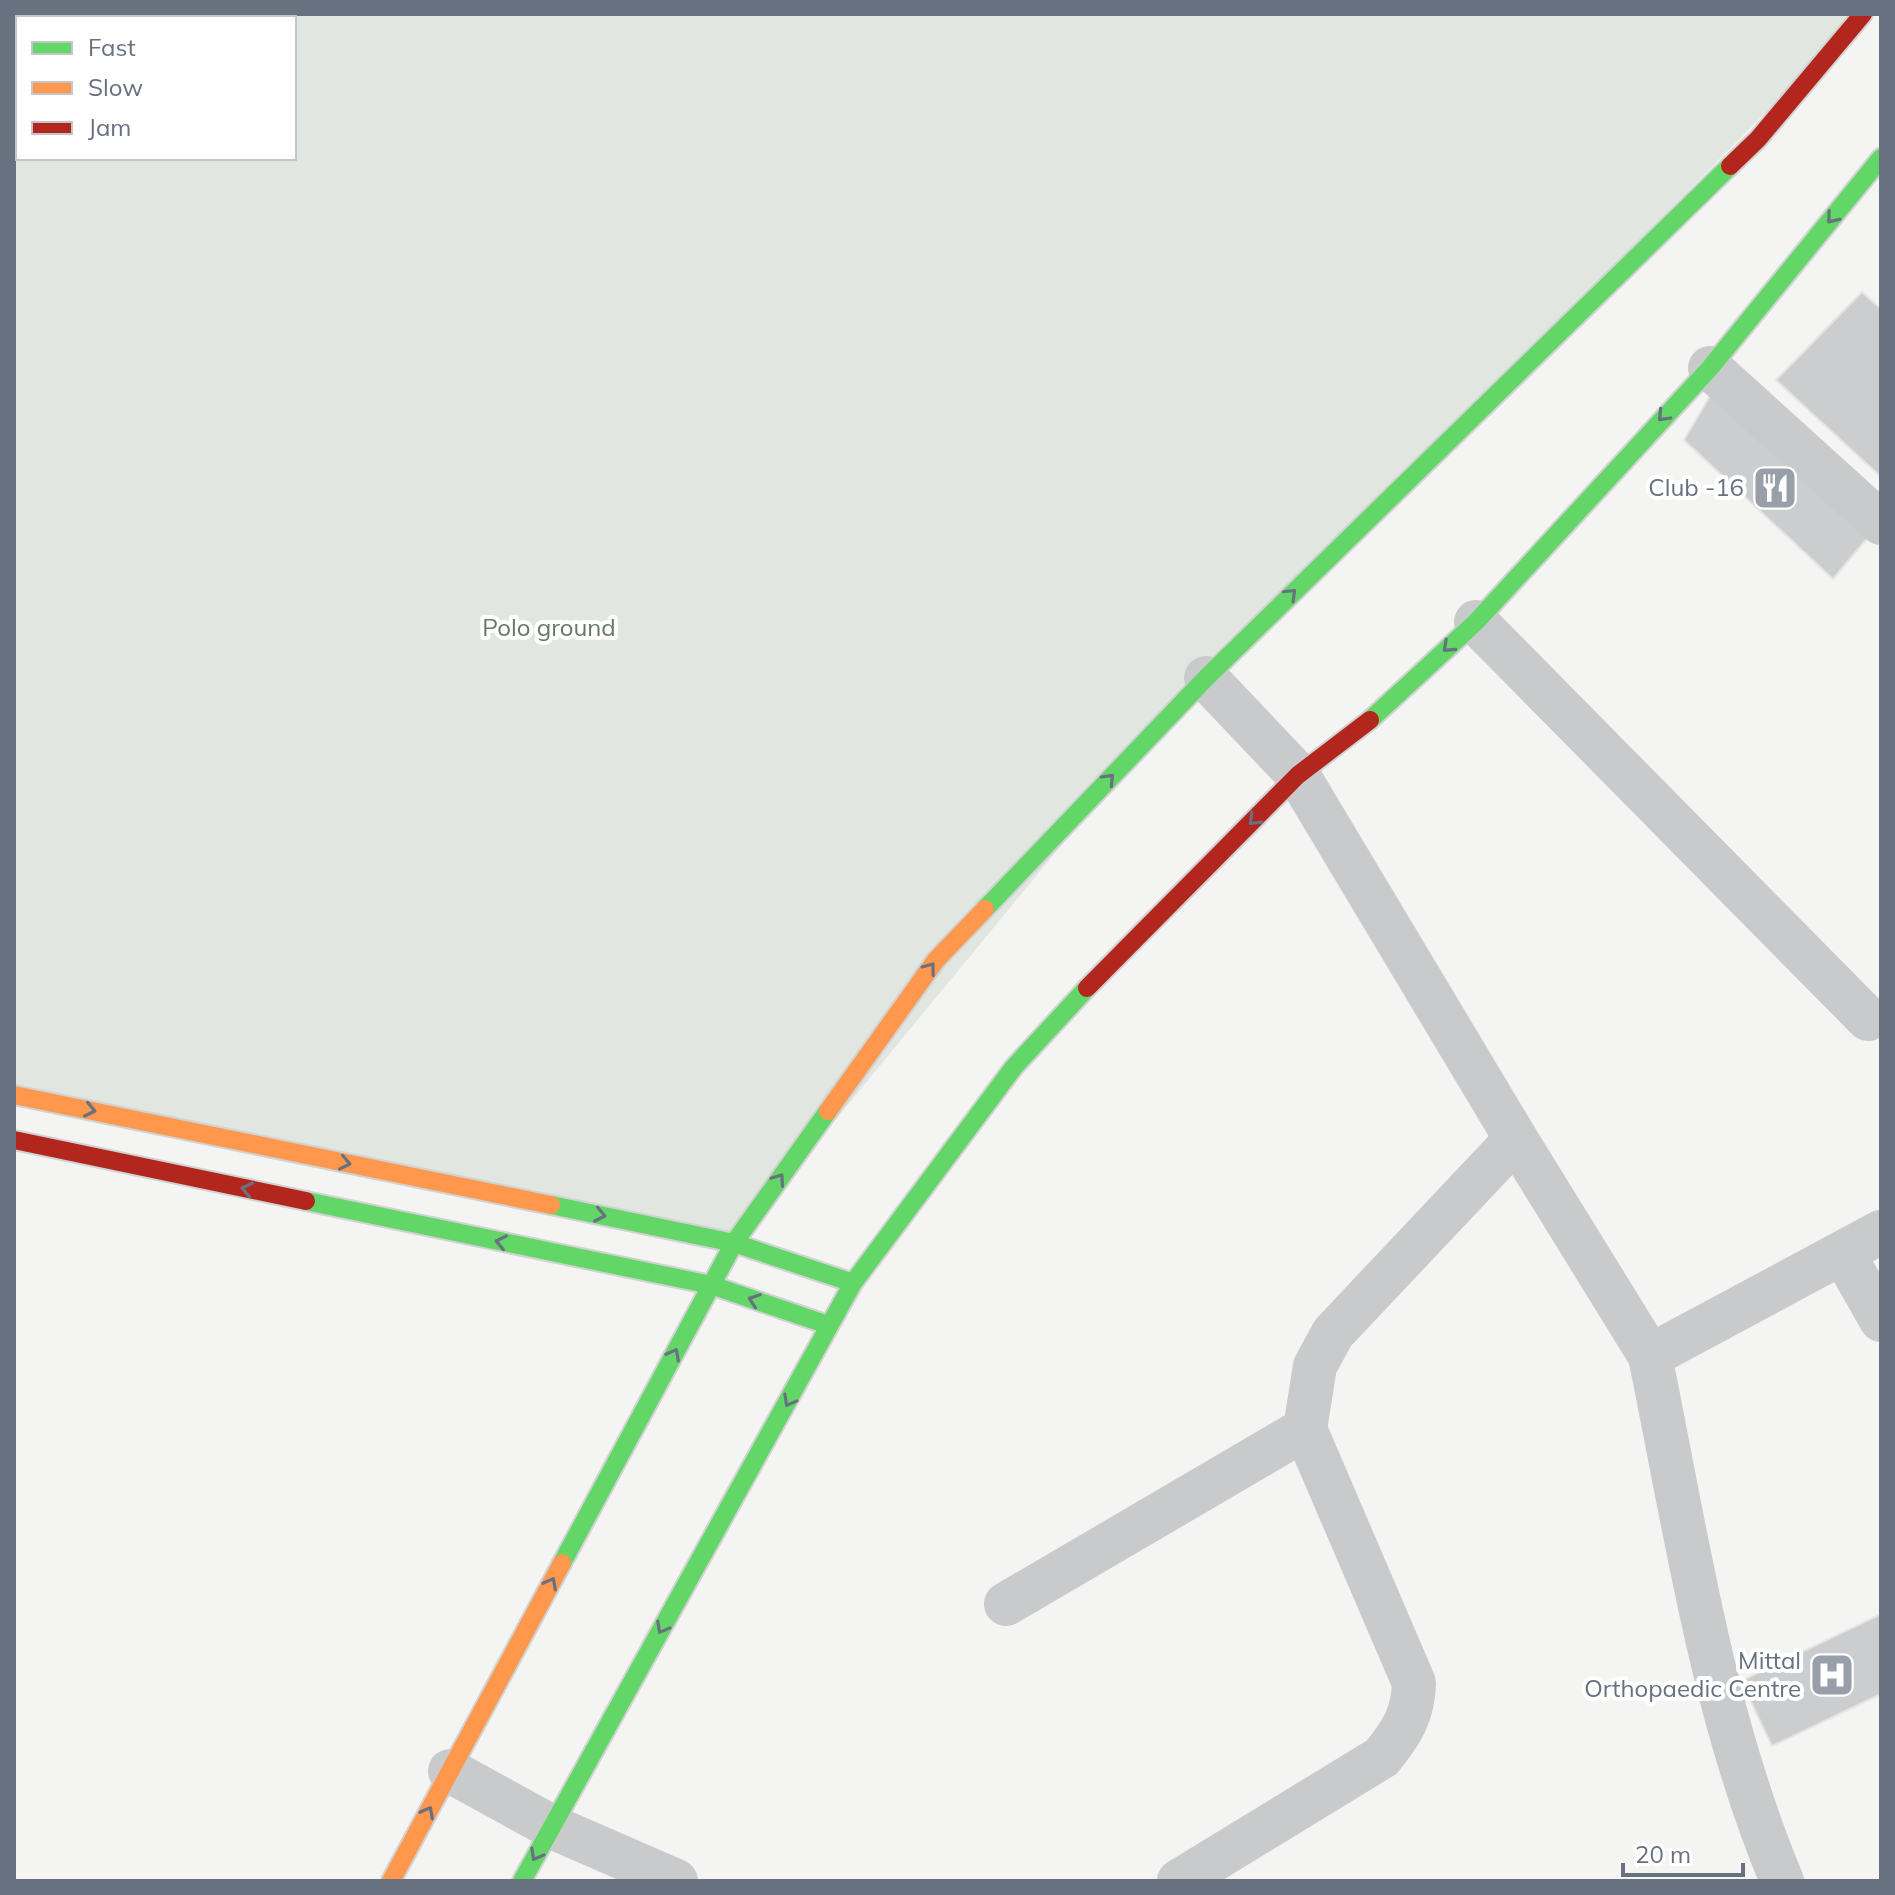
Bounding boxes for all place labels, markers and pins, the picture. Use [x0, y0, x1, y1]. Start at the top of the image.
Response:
restaurant icon: Club -16 [1751, 464, 1799, 512]
place label: Club -16 [1648, 472, 1744, 502]
place label: Mittal Orthopaedic Centre [1584, 1645, 1801, 1703]
hospital icon: Mittal Orthopaedic Centre [1808, 1651, 1856, 1699]

